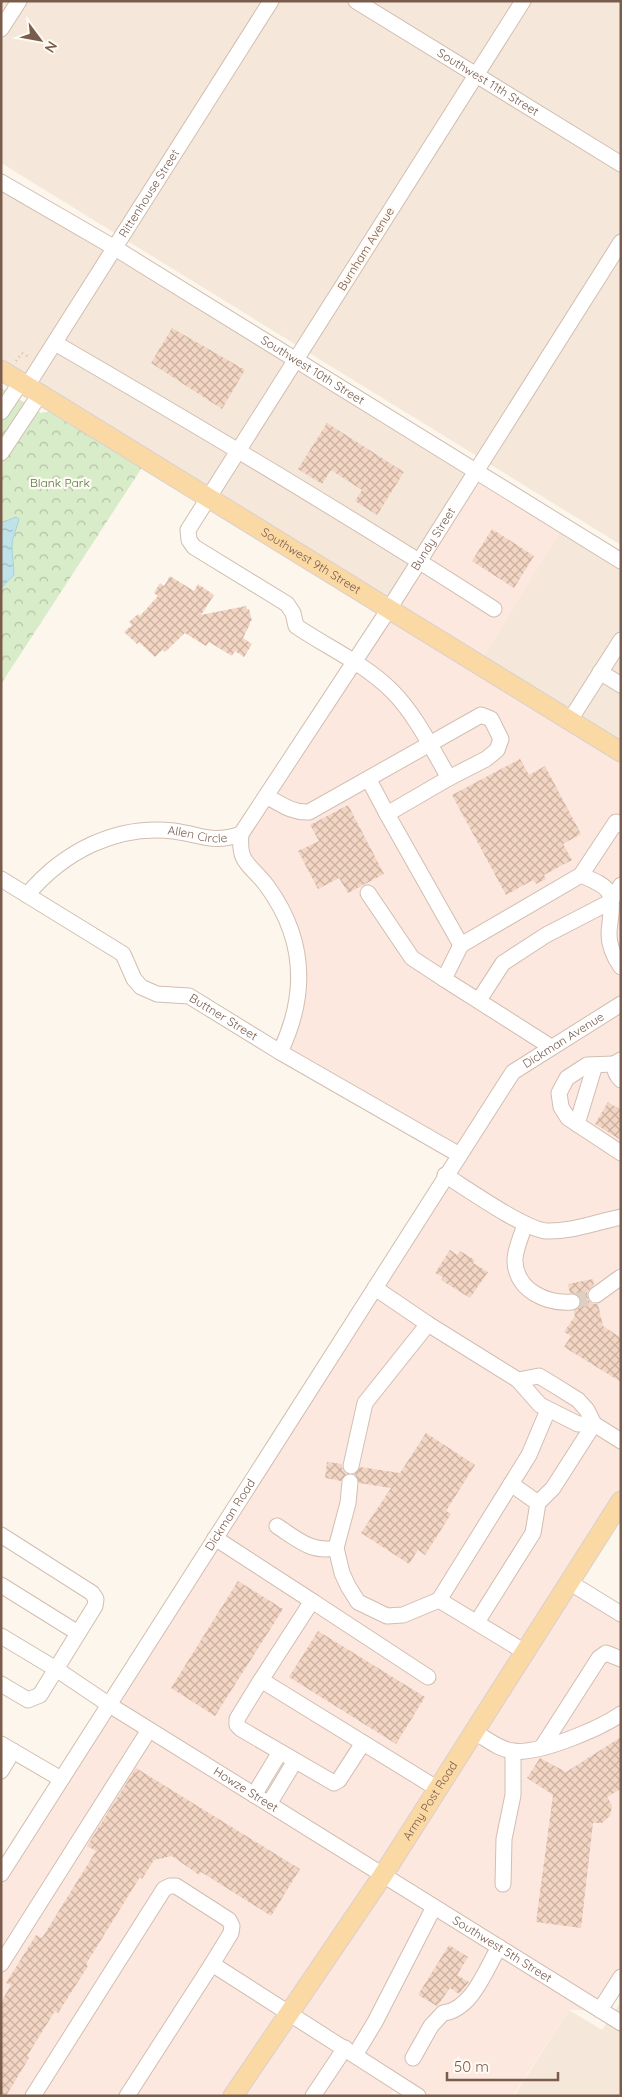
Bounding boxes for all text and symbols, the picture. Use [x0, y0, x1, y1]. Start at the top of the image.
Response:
north arrow [15, 15, 65, 65]
text: N [41, 38, 61, 56]
street label: Southwest 11th Street [435, 45, 542, 119]
street label: Rittenhouse Street [115, 146, 182, 240]
street label: Burnham Avenue [334, 204, 397, 293]
street label: Southwest 10th Street [258, 332, 367, 407]
park label: Blank Park [30, 475, 90, 490]
street label: Bundy Street [407, 504, 458, 573]
street label: Southwest 9th Street [259, 524, 364, 597]
street label: Allen Circle [167, 822, 228, 846]
street label: Buttner Street [187, 990, 260, 1043]
street label: Dickman Avenue [520, 1009, 607, 1071]
street label: Dickman Road [201, 1476, 258, 1553]
street label: Army Post Road [399, 1758, 460, 1843]
street label: Howze Street [211, 1763, 281, 1815]
street label: Southwest 5th Street [450, 1912, 555, 1985]
scale bar [447, 2050, 558, 2082]
text: 50 m [454, 2057, 489, 2076]

